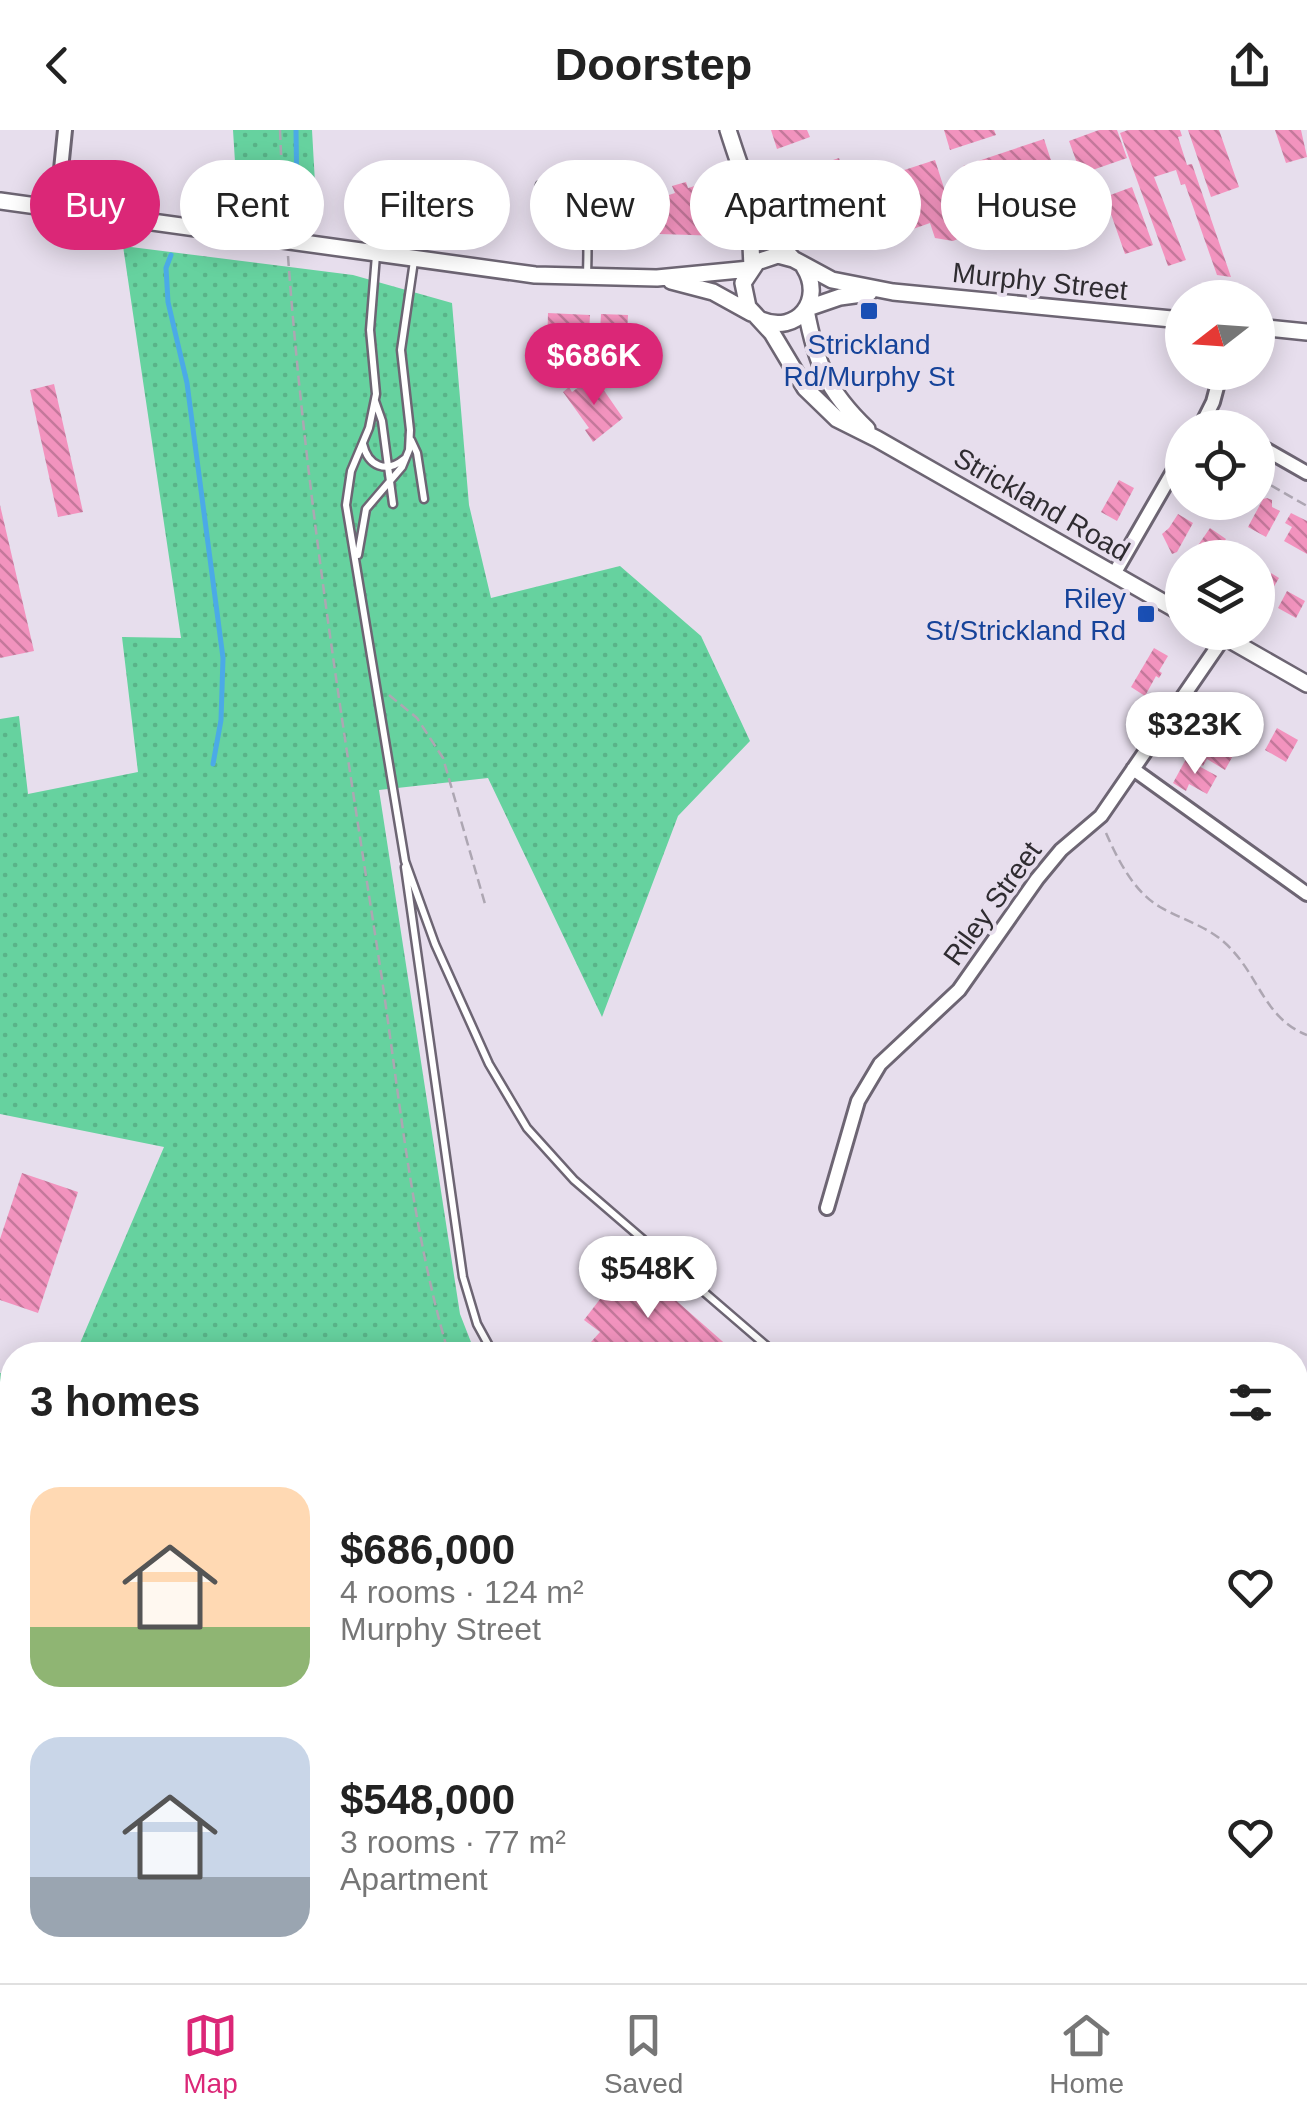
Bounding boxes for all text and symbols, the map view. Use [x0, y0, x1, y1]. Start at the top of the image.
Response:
icon: back [30, 38, 85, 93]
icon: share [1222, 38, 1277, 93]
text: Doorstep [555, 39, 752, 90]
chip: Buy [30, 160, 160, 250]
chip: Rent [180, 160, 324, 250]
chip: Filters [344, 160, 510, 250]
chip: New [530, 160, 670, 250]
chip: Apartment [690, 160, 921, 250]
chip: House [941, 160, 1112, 250]
street label: Murphy Street [951, 257, 1129, 306]
north arrow [1165, 280, 1275, 390]
map controls [1165, 280, 1275, 650]
marker: Strickland Rd/Murphy St [858, 300, 880, 322]
pin: $686K [524, 323, 664, 408]
place label: Strickland Rd/Murphy St [783, 329, 955, 392]
text: $686K [547, 337, 641, 373]
button: locate [1165, 410, 1275, 520]
street label: Strickland Road [948, 442, 1135, 567]
button: layers [1165, 540, 1275, 650]
place label: Riley St/Strickland Rd [925, 583, 1126, 646]
marker: Riley St/Strickland Rd [1135, 603, 1157, 625]
pin: $323K [1125, 692, 1265, 777]
text: $323K [1148, 706, 1242, 742]
street label: Riley Street [937, 835, 1048, 971]
pin: $548K [578, 1236, 718, 1321]
text: $548K [601, 1250, 695, 1286]
icon: filters [1223, 1375, 1278, 1430]
text: 3 homes [30, 1378, 200, 1425]
text: $686,000 [340, 1526, 515, 1573]
icon: home [110, 1527, 230, 1647]
icon: heart [1223, 1560, 1278, 1615]
text: 4 rooms · 124 m² [340, 1574, 584, 1610]
text: Murphy Street [340, 1611, 541, 1647]
text: $548,000 [340, 1776, 515, 1823]
icon: home [110, 1777, 230, 1897]
icon: heart [1223, 1810, 1278, 1865]
text: 3 rooms · 77 m² [340, 1824, 566, 1860]
text: Apartment [340, 1861, 488, 1897]
tab: Map [183, 2008, 238, 2100]
tab: Saved [604, 2008, 683, 2100]
tab: Home [1049, 2008, 1124, 2100]

